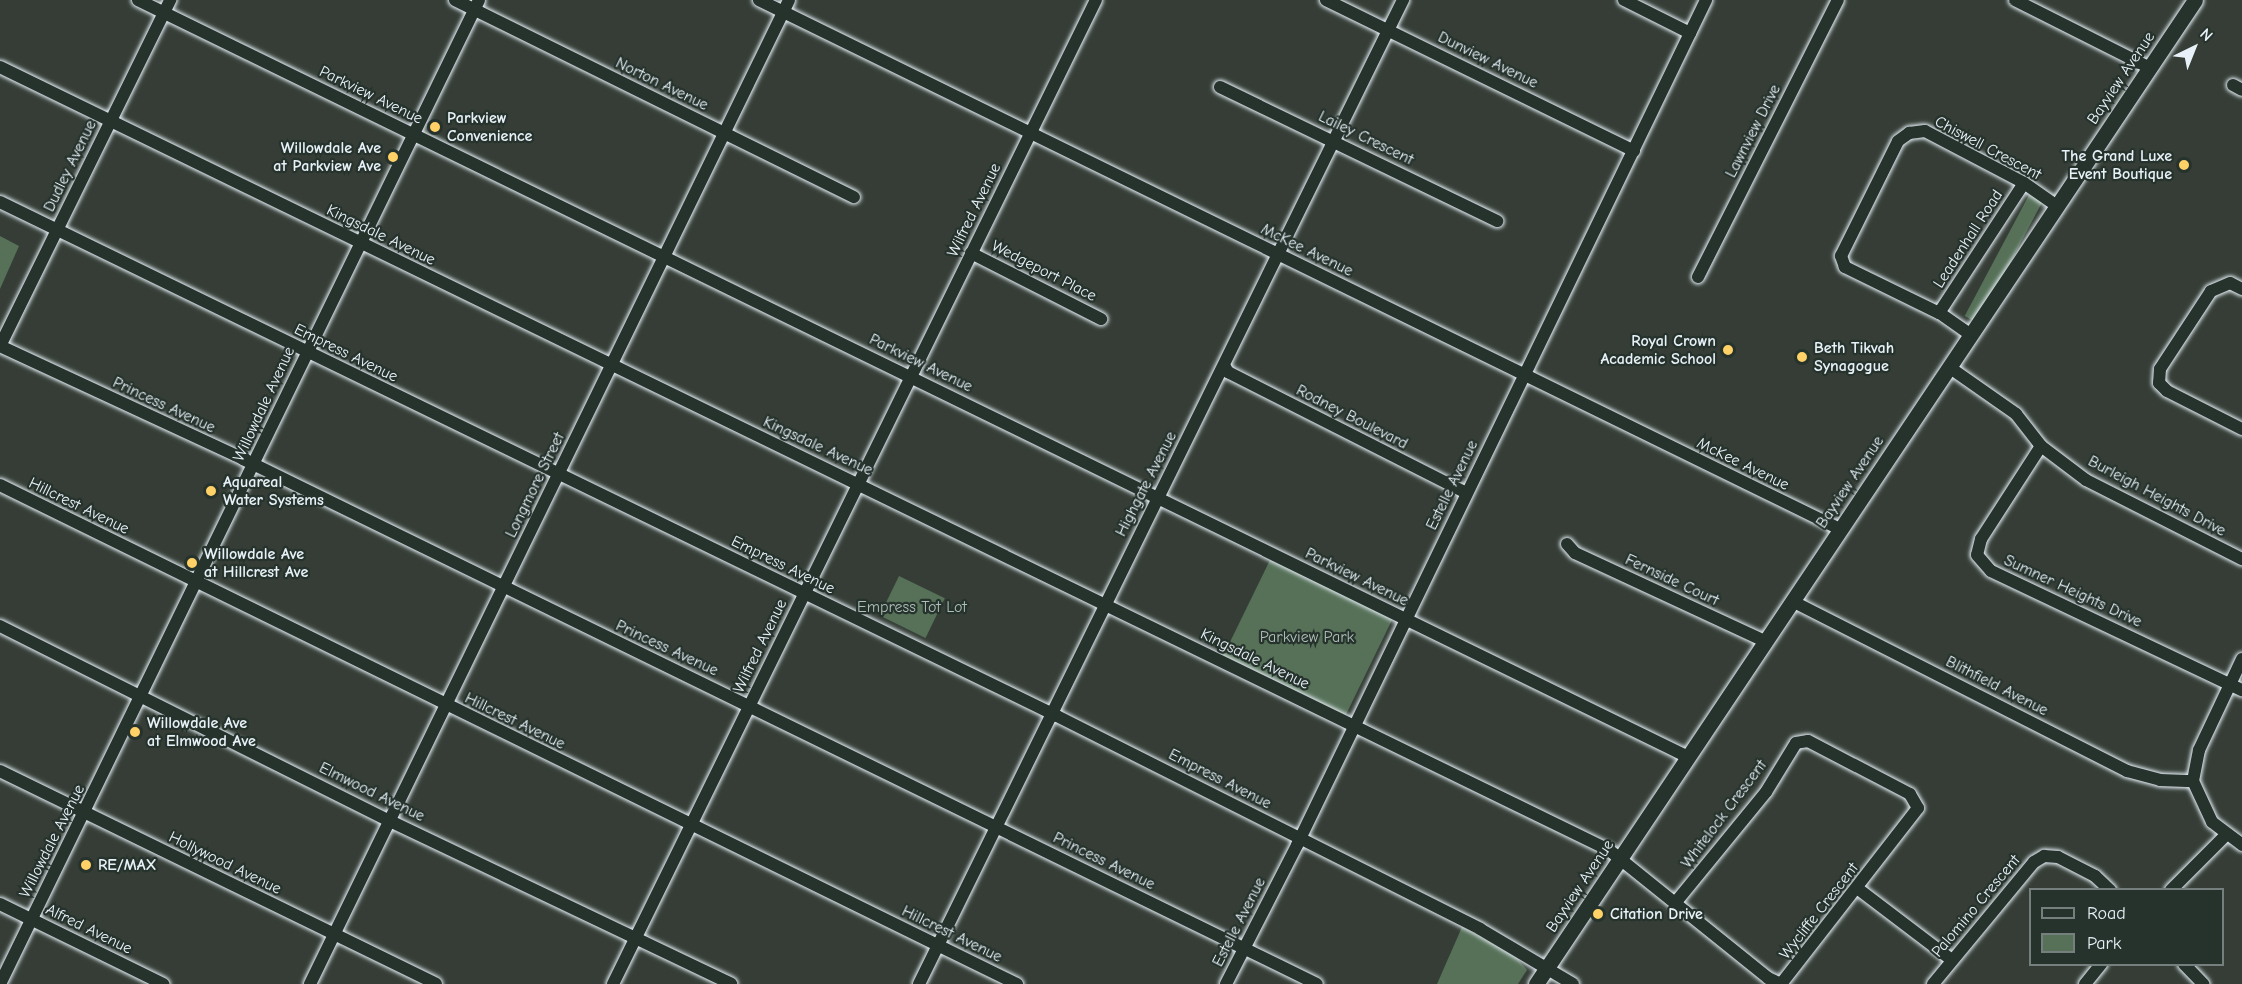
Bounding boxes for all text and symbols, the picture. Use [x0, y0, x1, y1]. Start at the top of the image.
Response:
north arrow [2164, 18, 2224, 78]
text: N [2196, 25, 2216, 45]
street label: Dunview Avenue [1435, 27, 1541, 93]
street label: Bayview Avenue [2083, 28, 2159, 128]
street label: Norton Avenue [612, 53, 712, 115]
street label: Parkview Avenue [316, 62, 426, 128]
street label: Lawnview Drive [1721, 81, 1785, 181]
street label: Lailey Crescent [1315, 107, 1417, 169]
place label: Parkview Convenience [447, 108, 532, 146]
street label: Chiswell Crescent [1931, 112, 2045, 184]
street label: Dudley Avenue [40, 117, 100, 215]
marker: Parkview Convenience [428, 120, 442, 134]
place label: Willowdale Ave at Parkview Ave [273, 138, 381, 176]
place label: The Grand Luxe Event Boutique [2062, 146, 2172, 184]
marker: Willowdale Ave at Parkview Ave [386, 150, 400, 164]
marker: The Grand Luxe Event Boutique [2177, 158, 2191, 172]
street label: Wilfred Avenue [943, 160, 1005, 260]
street label: Leadenhall Road [1929, 186, 2007, 292]
street label: Kingsdale Avenue [323, 200, 439, 270]
street label: McKee Avenue [1258, 219, 1356, 281]
street label: Wedgeport Place [988, 236, 1100, 306]
street label: Empress Avenue [291, 320, 401, 386]
street label: Parkview Avenue [866, 330, 976, 396]
place label: Royal Crown Academic School [1600, 331, 1716, 369]
place label: Beth Tikvah Synagogue [1814, 338, 1894, 376]
marker: Royal Crown Academic School [1721, 343, 1735, 357]
street label: Willowdale Avenue [229, 344, 299, 464]
marker: Beth Tikvah Synagogue [1795, 350, 1809, 364]
street label: Princess Avenue [110, 373, 218, 437]
street label: Rodney Boulevard [1293, 381, 1411, 453]
street label: Kingsdale Avenue [760, 412, 876, 480]
street label: Highgate Avenue [1111, 428, 1181, 540]
street label: Longmore Street [501, 429, 569, 541]
street label: Bayview Avenue [1812, 432, 1888, 532]
street label: McKee Avenue [1694, 433, 1792, 495]
street label: Estelle Avenue [1422, 437, 1482, 533]
street label: Burleigh Heights Drive [2085, 452, 2229, 540]
place label: Aquareal Water Systems [223, 472, 324, 510]
street label: Hillcrest Avenue [26, 473, 132, 539]
marker: Aquareal Water Systems [204, 484, 218, 498]
street label: Empress Avenue [728, 532, 838, 598]
place label: Willowdale Ave at Hillcrest Ave [204, 544, 308, 582]
street label: Parkview Avenue [1302, 544, 1412, 610]
street label: Fernside Court [1622, 550, 1722, 610]
street label: Sumner Heights Drive [2001, 551, 2145, 631]
marker: Willowdale Ave at Hillcrest Ave [185, 556, 199, 570]
street label: Wilfred Avenue [729, 596, 791, 696]
park label: Empress Tot Lot [857, 597, 967, 617]
street label: Princess Avenue [613, 616, 721, 680]
street label: Kingsdale Avenue [1197, 624, 1313, 694]
park label: Parkview Park [1260, 627, 1354, 647]
street label: Blithfield Avenue [1943, 652, 2051, 720]
street label: Hillcrest Avenue [462, 688, 568, 754]
place label: Willowdale Ave at Elmwood Ave [147, 713, 256, 751]
marker: Willowdale Ave at Elmwood Ave [128, 725, 142, 739]
street label: Empress Avenue [1165, 745, 1275, 813]
street label: Whitelock Crescent [1677, 756, 1771, 872]
street label: Elmwood Avenue [316, 758, 428, 826]
street label: Willowdale Avenue [15, 781, 89, 901]
street label: Hollywood Avenue [166, 827, 284, 899]
street label: Princess Avenue [1050, 828, 1158, 894]
street label: Bayview Avenue [1542, 836, 1618, 936]
street label: Palomino Crescent [1928, 851, 2024, 961]
place label: RE/MAX [98, 855, 157, 875]
marker: RE/MAX [79, 858, 93, 872]
street label: Wycliffe Crescent [1775, 859, 1863, 963]
street label: Estelle Avenue [1208, 874, 1270, 970]
legend [2029, 888, 2224, 966]
street label: Alfred Avenue [43, 900, 135, 958]
street label: Hillcrest Avenue [899, 901, 1005, 967]
text: Road [2087, 903, 2126, 924]
place label: Citation Drive [1610, 904, 1703, 924]
marker: Citation Drive [1591, 907, 1605, 921]
text: Park [2087, 933, 2121, 954]

